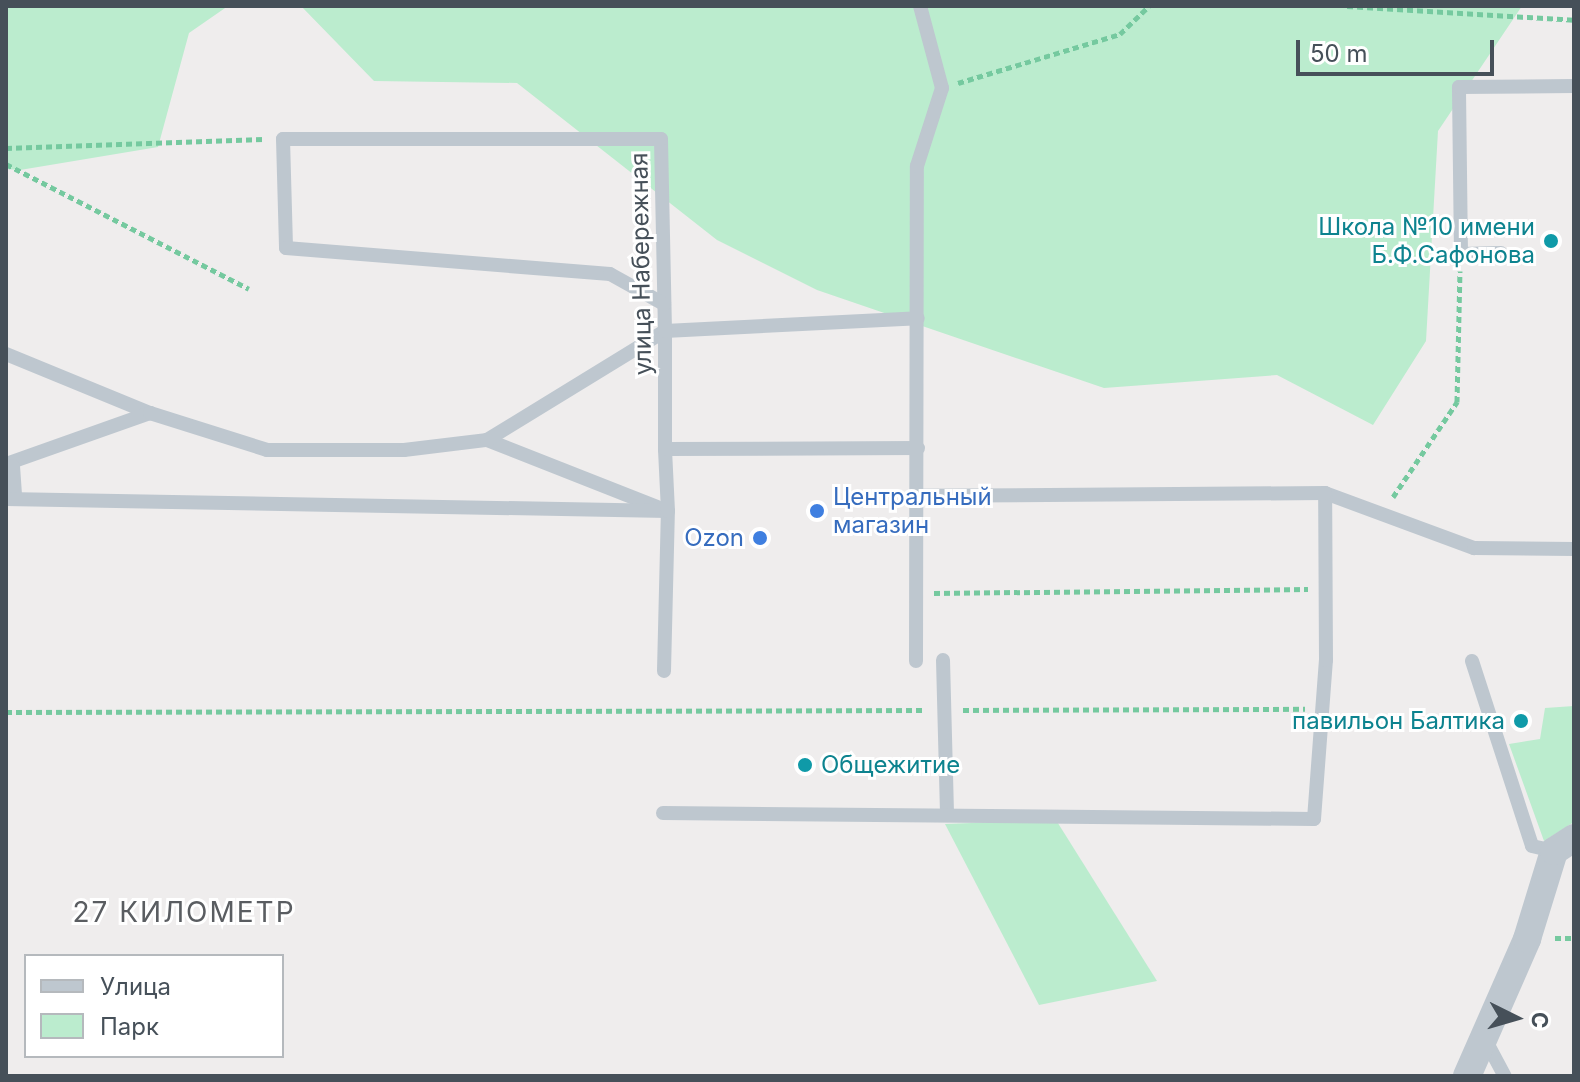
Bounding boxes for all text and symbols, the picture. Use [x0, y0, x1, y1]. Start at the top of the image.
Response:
scale bar [1300, 24, 1498, 74]
text: 50 m [1310, 39, 1368, 68]
street label: улица Набережная [625, 152, 657, 376]
place label: Школа №10 имени Б.Ф.Сафонова [1318, 213, 1535, 269]
marker: Школа №10 имени Б.Ф.Сафонова [1542, 232, 1560, 250]
place label: Центральный магазин [833, 483, 992, 539]
marker: Центральный магазин [808, 502, 826, 520]
place label: Ozon [684, 524, 744, 552]
marker: Ozon [751, 529, 769, 547]
place label: павильон Балтика [1292, 707, 1505, 735]
marker: павильон Балтика [1512, 712, 1530, 730]
place label: Общежитие [821, 751, 960, 779]
marker: Общежитие [796, 756, 814, 774]
district label: 27 КИЛОМЕТР [72, 895, 296, 929]
legend [24, 954, 284, 1058]
text: Улица [100, 972, 171, 1001]
north arrow [1476, 978, 1556, 1058]
text: С [1526, 1011, 1554, 1029]
text: Парк [100, 1012, 159, 1041]

